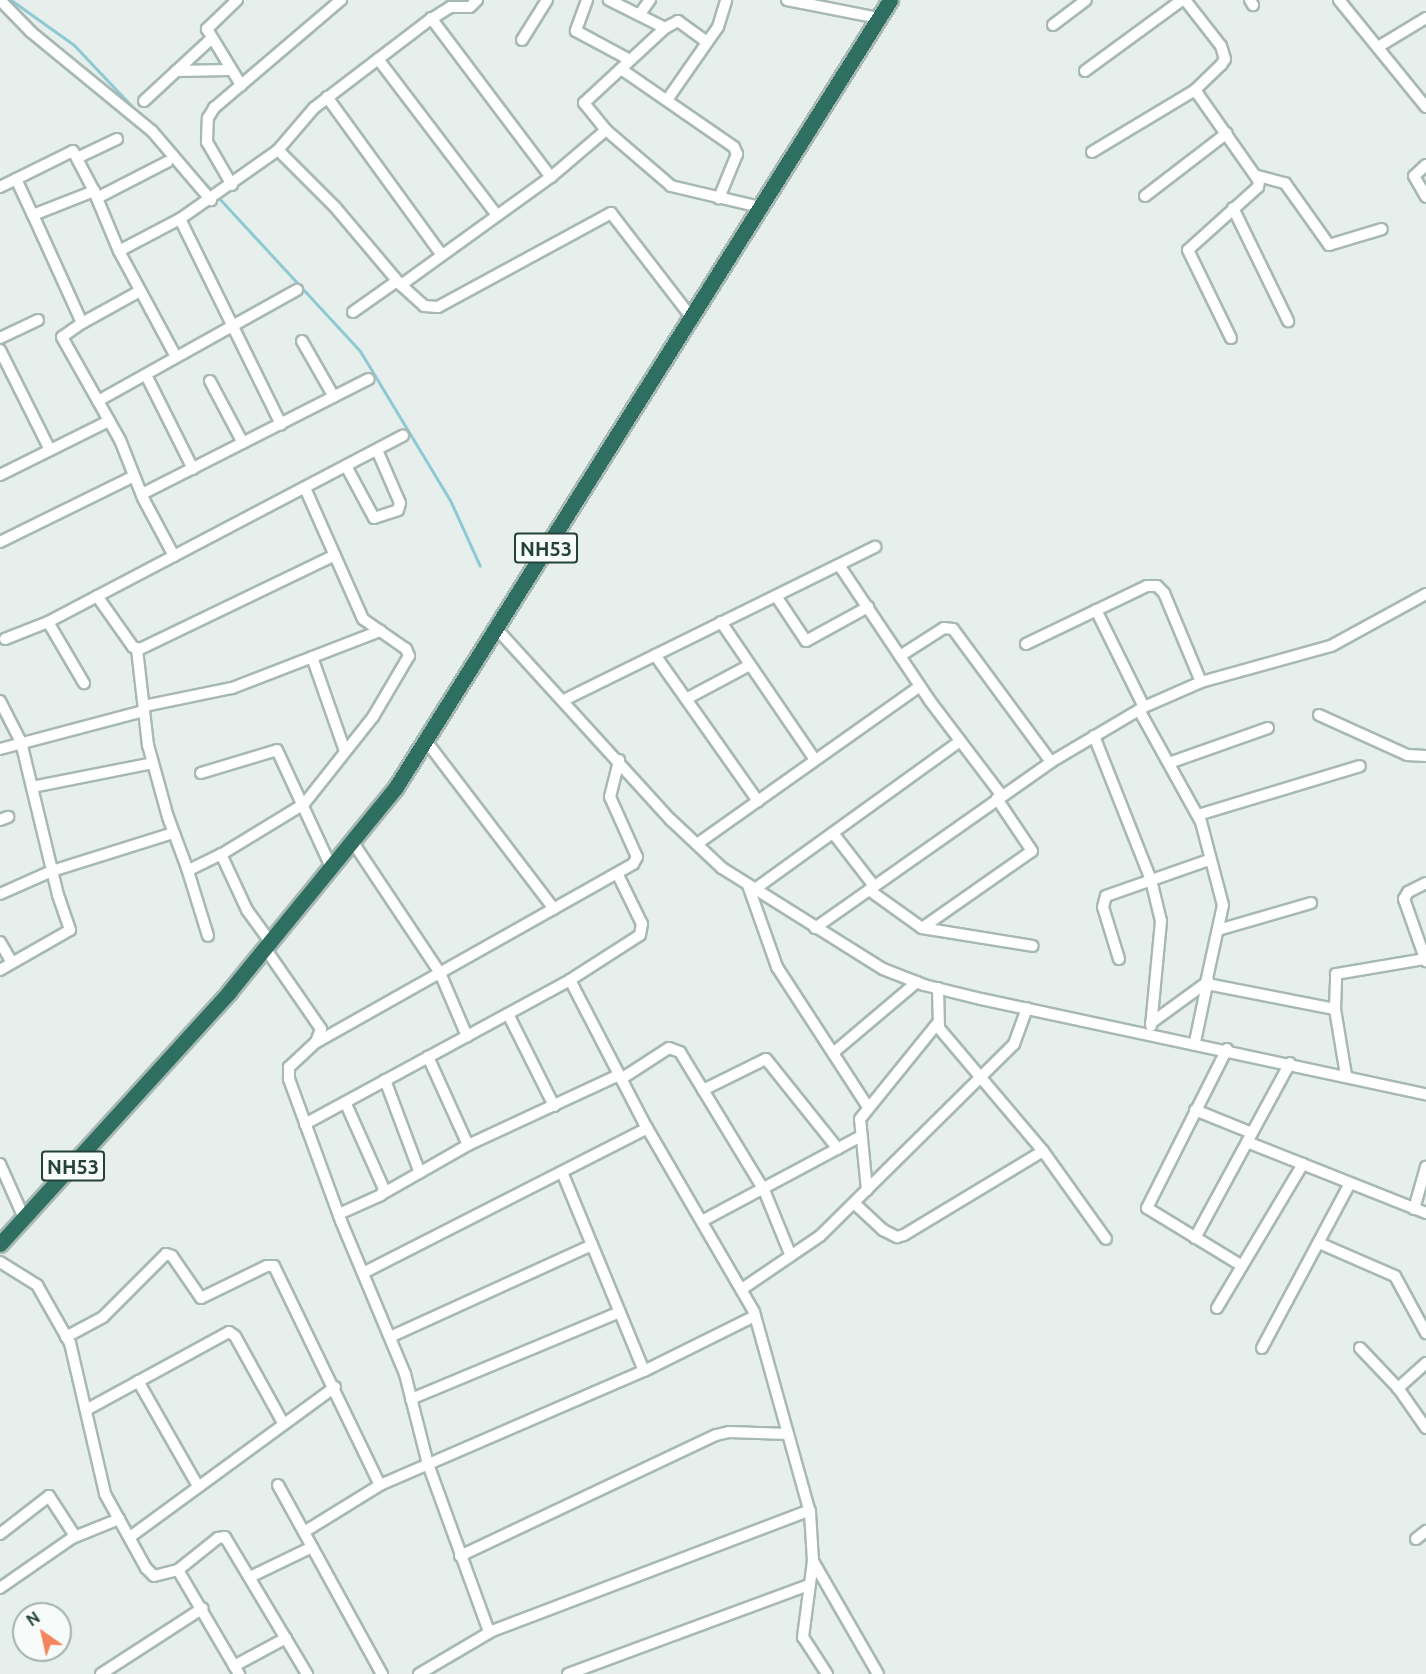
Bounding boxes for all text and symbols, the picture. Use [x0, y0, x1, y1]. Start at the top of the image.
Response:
road number: NH53 [513, 531, 579, 565]
road number: NH53 [40, 1149, 106, 1183]
north arrow [12, 1602, 72, 1662]
text: N [23, 1608, 43, 1630]

